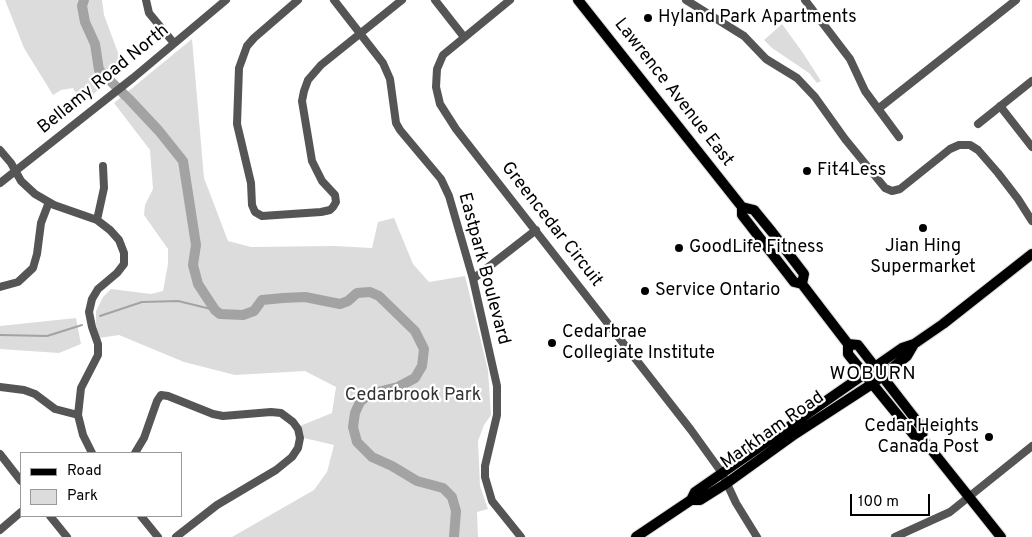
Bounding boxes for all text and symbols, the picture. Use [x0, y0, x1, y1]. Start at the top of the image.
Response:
place label: Hyland Park Apartments [658, 7, 857, 29]
marker: Hyland Park Apartments [642, 12, 654, 24]
street label: Lawrence Avenue East [609, 15, 737, 171]
street label: Bellamy Road North [34, 21, 174, 139]
street label: Greencedar Circuit [496, 158, 606, 292]
place label: Fit4Less [817, 160, 886, 182]
marker: Fit4Less [801, 165, 813, 177]
street label: Eastpark Boulevard [452, 191, 514, 347]
marker: Jian Hing Supermarket [917, 222, 929, 234]
place label: Jian Hing Supermarket [870, 236, 976, 278]
place label: GoodLife Fitness [689, 237, 824, 259]
marker: GoodLife Fitness [673, 242, 685, 254]
place label: Service Ontario [655, 280, 780, 302]
marker: Service Ontario [639, 285, 651, 297]
place label: Cedarbrae Collegiate Institute [562, 322, 715, 364]
marker: Cedarbrae Collegiate Institute [546, 337, 558, 349]
district label: WOBURN [829, 364, 917, 386]
park label: Cedarbrook Park [345, 385, 481, 407]
street label: Markham Road [717, 387, 829, 475]
place label: Cedar Heights Canada Post [864, 416, 979, 458]
marker: Cedar Heights Canada Post [983, 431, 995, 443]
legend [20, 452, 182, 517]
text: Road [67, 462, 102, 481]
scale bar [852, 484, 932, 516]
text: Park [67, 487, 98, 506]
text: 100 m [858, 493, 899, 512]

